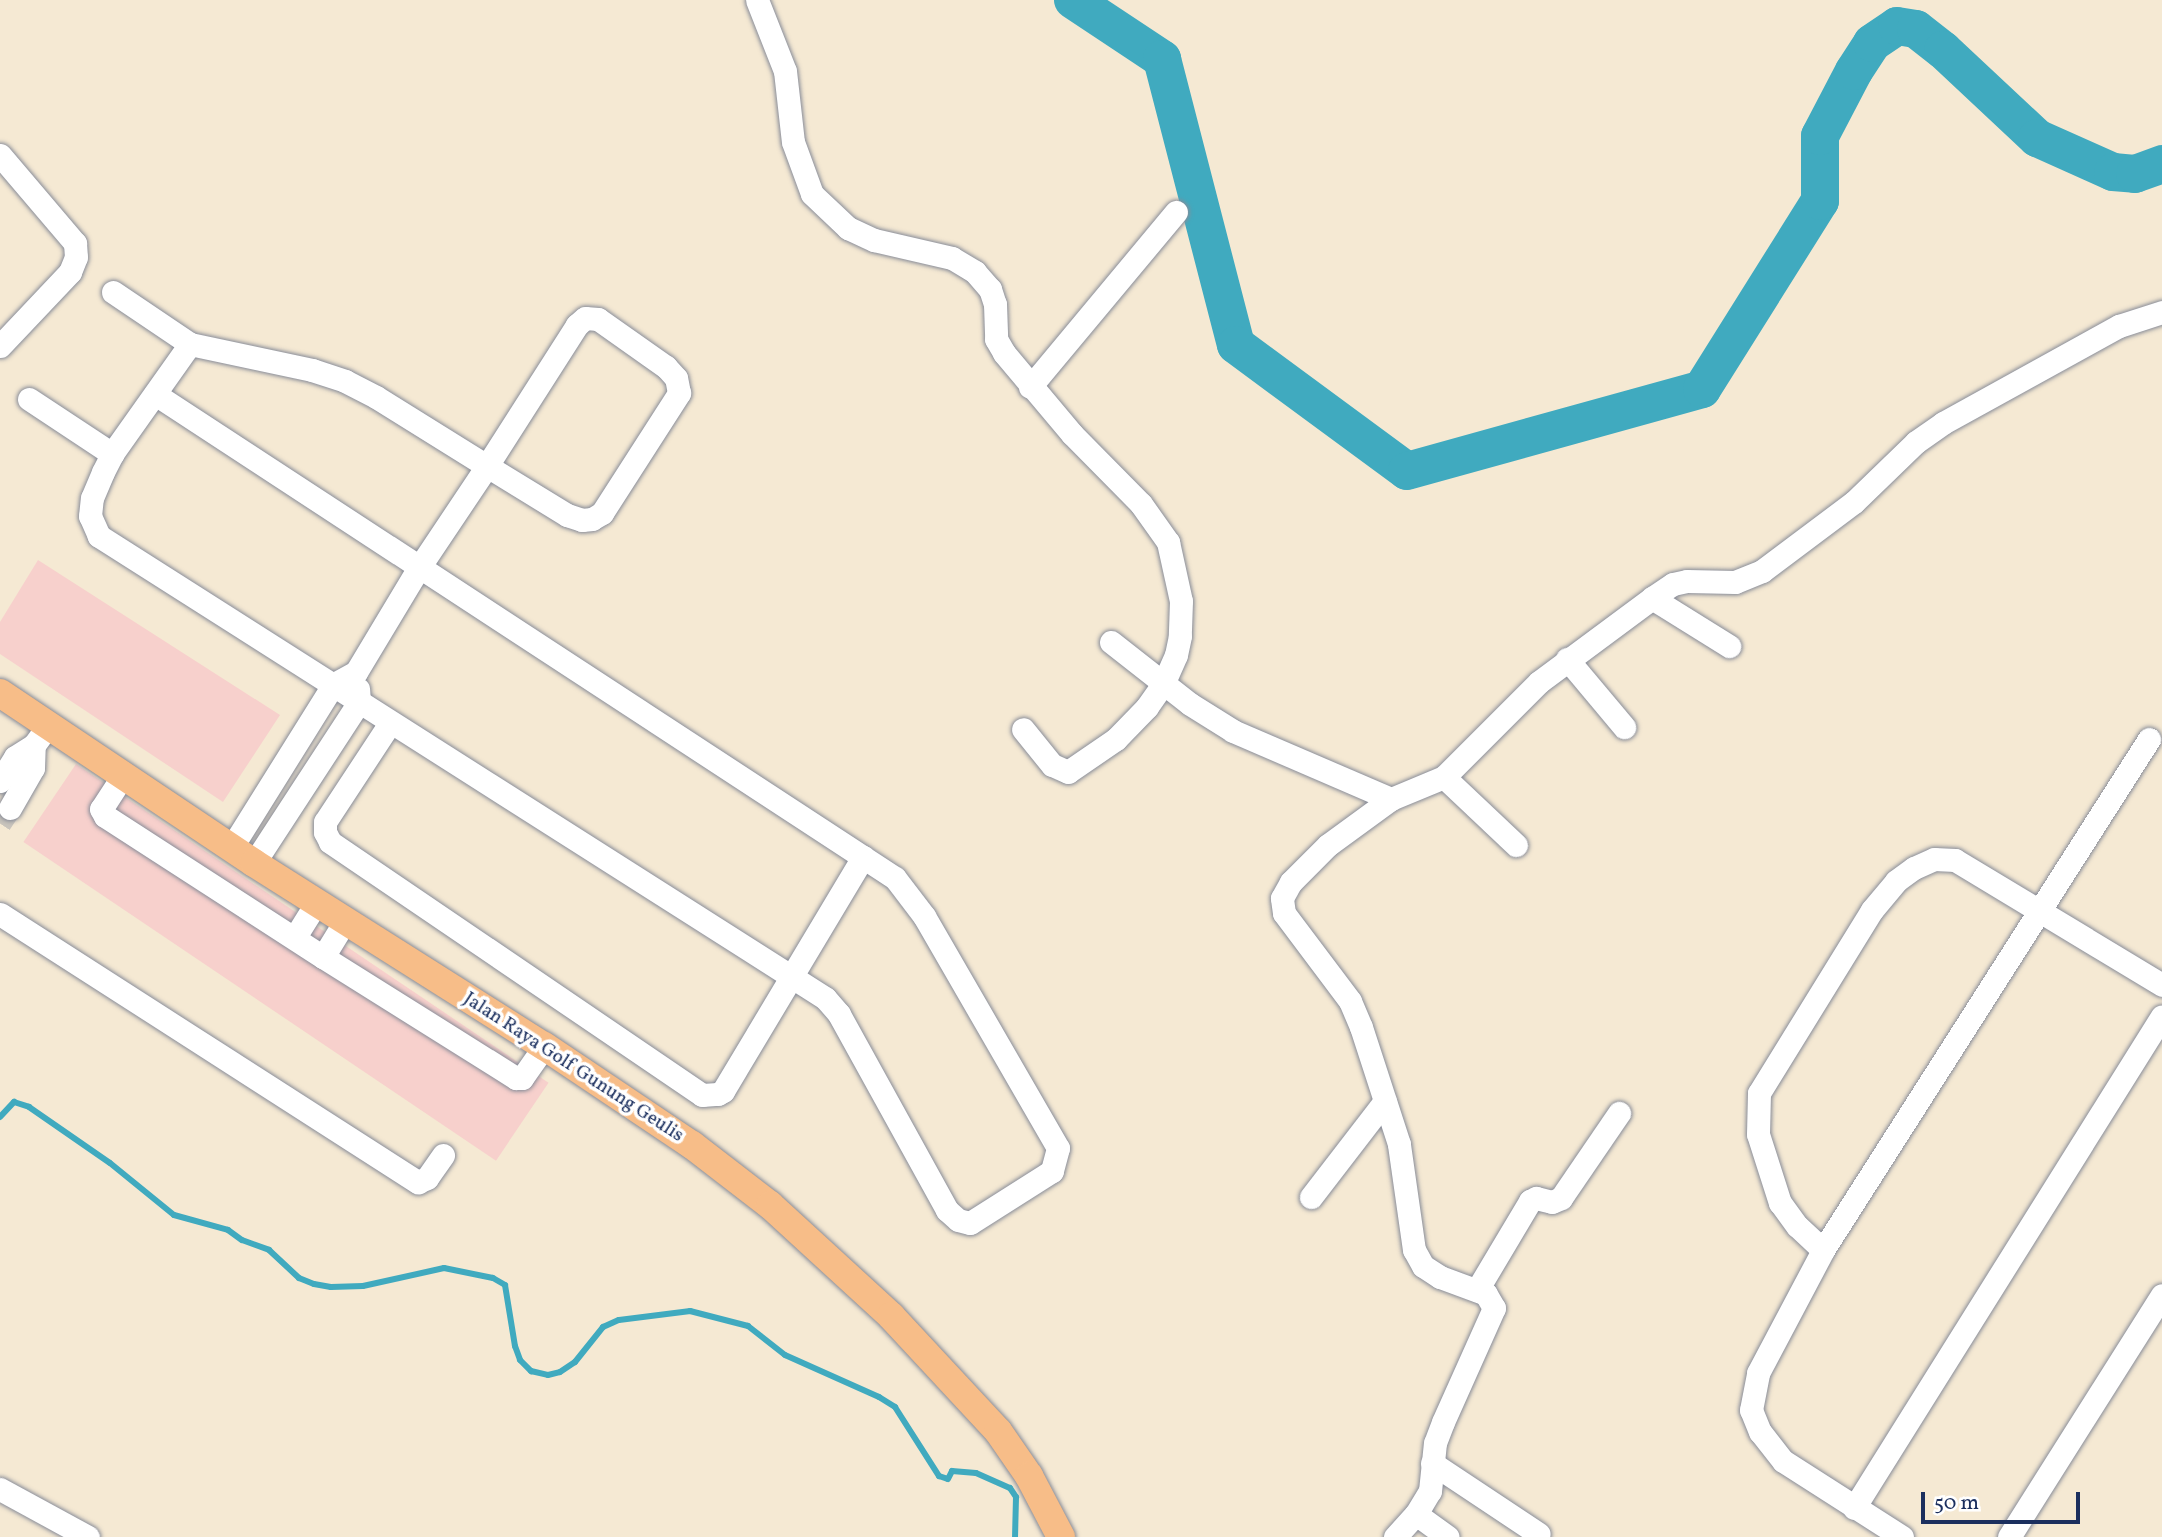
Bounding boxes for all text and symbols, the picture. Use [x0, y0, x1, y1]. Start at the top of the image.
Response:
street label: Jalan Raya Golf Gunung Geulis [459, 989, 687, 1147]
scale bar [1924, 1478, 2083, 1522]
text: 50 m [1934, 1489, 1979, 1518]

